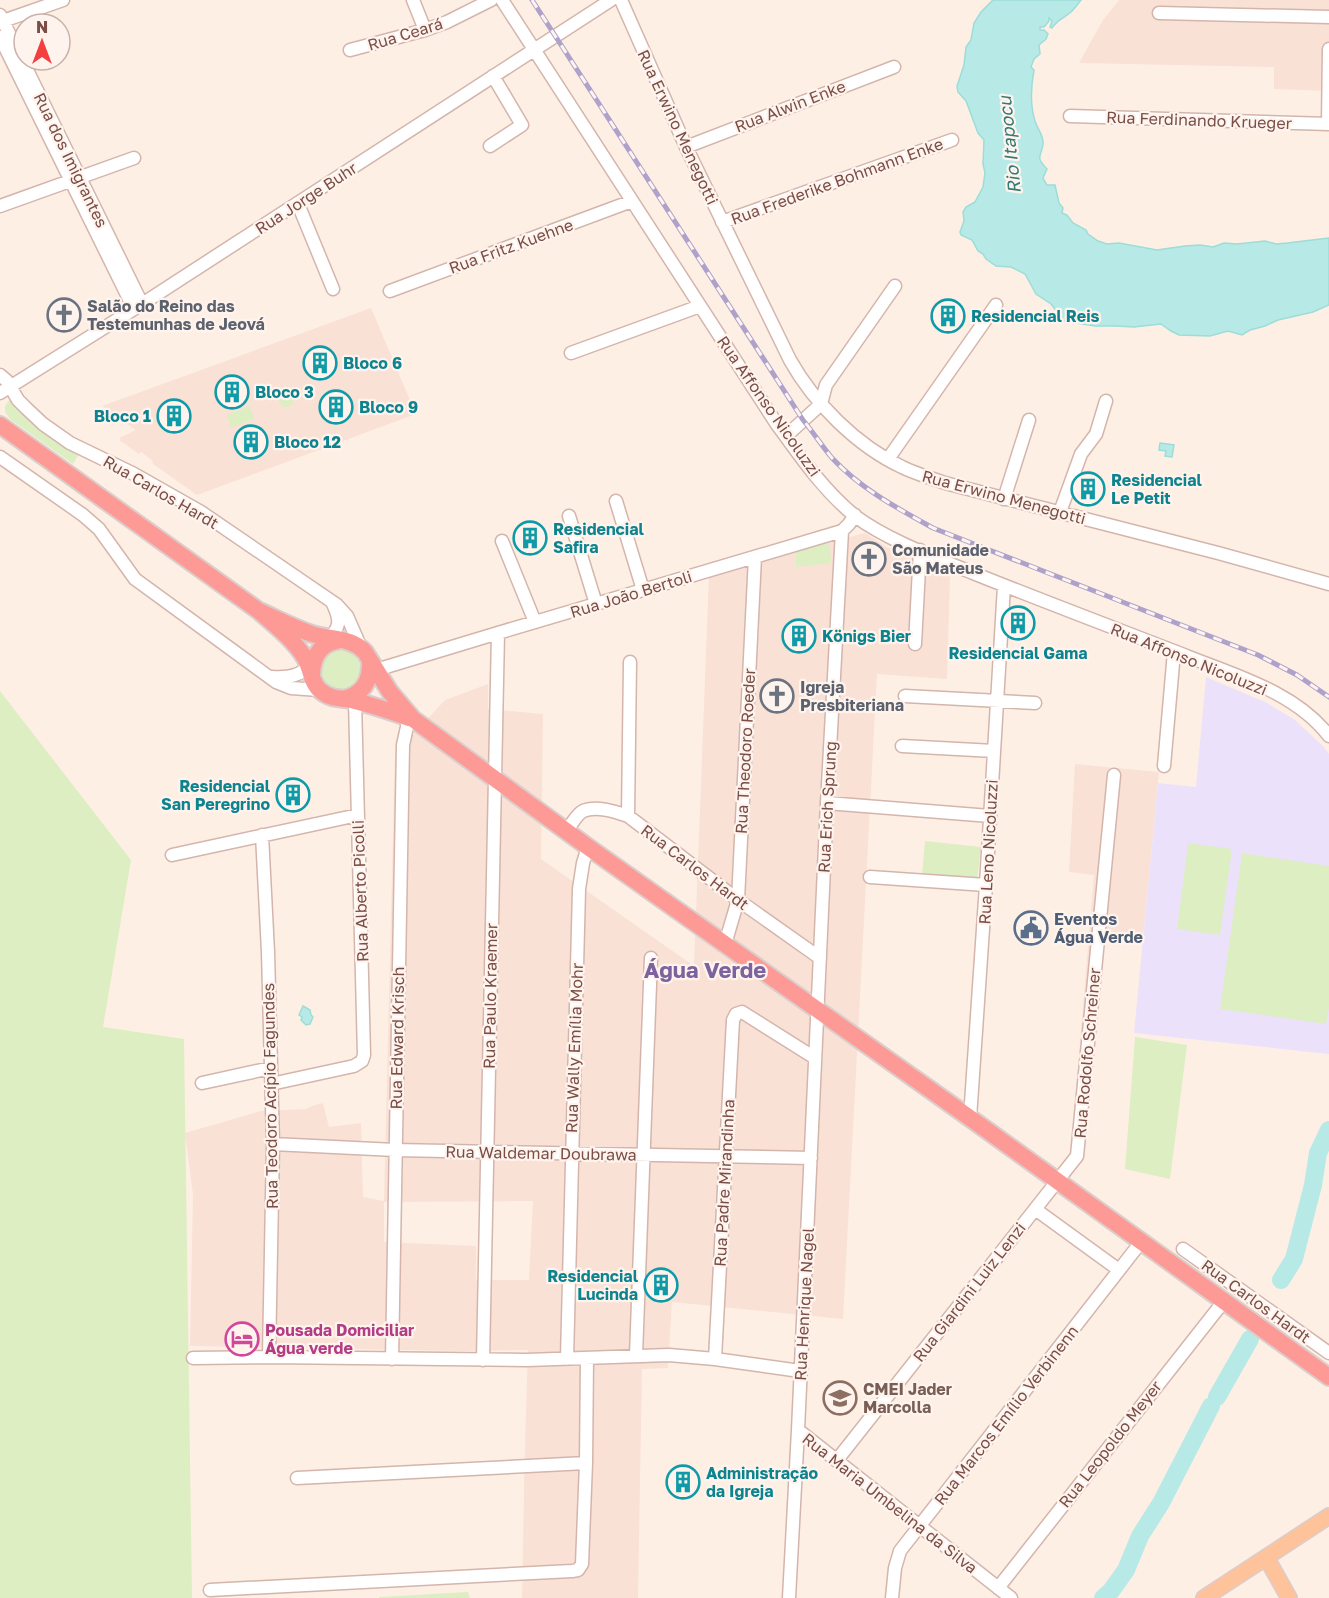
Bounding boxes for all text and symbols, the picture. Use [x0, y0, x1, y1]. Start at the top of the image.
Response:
north arrow [12, 12, 72, 72]
street label: Rua Ceará [365, 13, 445, 55]
text: N [36, 17, 48, 37]
street label: Rua Erwino Menegotti [633, 46, 723, 208]
street label: Rua Alwin Enke [732, 76, 848, 136]
street label: Rua dos Imigrantes [30, 89, 112, 231]
water label: Rio Itapocu [993, 94, 1025, 195]
street label: Rua Ferdinando Krueger [1106, 107, 1292, 133]
street label: Rua Frederike Bohmann Enke [728, 133, 946, 229]
street label: Rua Jorge Buhr [251, 158, 361, 238]
street label: Rua Fritz Kuehne [446, 214, 576, 278]
place label: Salão do Reino das Testemunhas de Jeová [87, 296, 265, 334]
church icon: Salão do Reino das Testemunhas de Jeová [46, 297, 82, 333]
building icon: Residencial Reis [930, 298, 966, 334]
place label: Residencial Reis [971, 306, 1100, 326]
street label: Rua Affonso Nicoluzzi [713, 332, 825, 480]
building icon: Bloco 6 [302, 345, 338, 381]
place label: Bloco 6 [343, 353, 402, 373]
building icon: Bloco 3 [214, 374, 250, 410]
place label: Bloco 3 [255, 382, 314, 402]
building icon: Bloco 9 [318, 389, 354, 425]
place label: Bloco 9 [359, 397, 418, 417]
building icon: Bloco 1 [156, 398, 192, 434]
place label: Bloco 1 [94, 406, 151, 426]
building icon: Bloco 12 [233, 424, 269, 460]
place label: Bloco 12 [274, 432, 341, 452]
street label: Rua Carlos Hardt [100, 451, 222, 533]
street label: Rua Erwino Menegotti [920, 465, 1088, 529]
place label: Residencial Le Petit [1111, 470, 1202, 508]
building icon: Residencial Le Petit [1070, 471, 1106, 507]
place label: Residencial Safira [553, 519, 644, 557]
building icon: Residencial Safira [512, 520, 548, 556]
place label: Comunidade São Mateus [892, 540, 989, 578]
church icon: Comunidade São Mateus [851, 541, 887, 577]
street label: Rua João Bertoli [568, 566, 694, 622]
building icon: Residencial Gama [1000, 605, 1036, 641]
building icon: Königs Bier [781, 618, 817, 654]
street label: Rua Affonso Nicoluzzi [1108, 618, 1270, 700]
place label: Königs Bier [822, 626, 911, 646]
place label: Residencial Gama [948, 643, 1088, 663]
street label: Rua Theodoro Roeder [731, 668, 759, 834]
place label: Igreja Presbiteriana [800, 677, 904, 715]
church icon: Igreja Presbiteriana [759, 678, 795, 714]
street label: Rua Erich Sprung [814, 741, 840, 873]
place label: Residencial San Peregrino [161, 776, 271, 814]
building icon: Residencial San Peregrino [275, 777, 311, 813]
street label: Rua Leno Nicoluzzi [974, 779, 1002, 925]
street label: Rua Alberto Picolli [348, 820, 372, 962]
street label: Rua Carlos Hardt [637, 820, 753, 914]
place label: Eventos Água Verde [1054, 909, 1143, 947]
public building icon: Eventos Água Verde [1013, 910, 1049, 946]
street label: Rua Paulo Kraemer [479, 923, 501, 1069]
district label: Água Verde [644, 956, 766, 983]
street label: Rua Wally Emília Mohr [561, 963, 587, 1133]
street label: Rua Edward Krisch [386, 966, 408, 1110]
street label: Rua Rodolfo Schreiner [1070, 967, 1104, 1139]
street label: Rua Teodoro Acípio Fagundes [258, 983, 282, 1209]
street label: Rua Padre Mirandinha [710, 1099, 738, 1267]
street label: Rua Waldemar Doubrawa [445, 1141, 637, 1165]
street label: Rua Giardini Luiz Lenzi [908, 1218, 1030, 1366]
street label: Rua Henrique Nagel [790, 1227, 818, 1381]
street label: Rua Carlos Hardt [1198, 1255, 1314, 1347]
place label: Residencial Lucinda [547, 1266, 639, 1304]
building icon: Residencial Lucinda [643, 1267, 679, 1303]
place label: Pousada Domiciliar Água verde [265, 1320, 414, 1358]
hotel icon: Pousada Domiciliar Água verde [224, 1321, 260, 1357]
street label: Rua Marcos Emílio Verbinenn [930, 1321, 1082, 1509]
street label: Rua Leopoldo Meyer [1054, 1376, 1166, 1512]
place label: CMEI Jader Marcolla [863, 1379, 952, 1417]
school or university icon: CMEI Jader Marcolla [822, 1380, 858, 1416]
street label: Rua Maria Umbelina da Silva [798, 1428, 982, 1578]
place label: Administração da Igreja [706, 1463, 819, 1501]
building icon: Administração da Igreja [665, 1464, 701, 1500]

